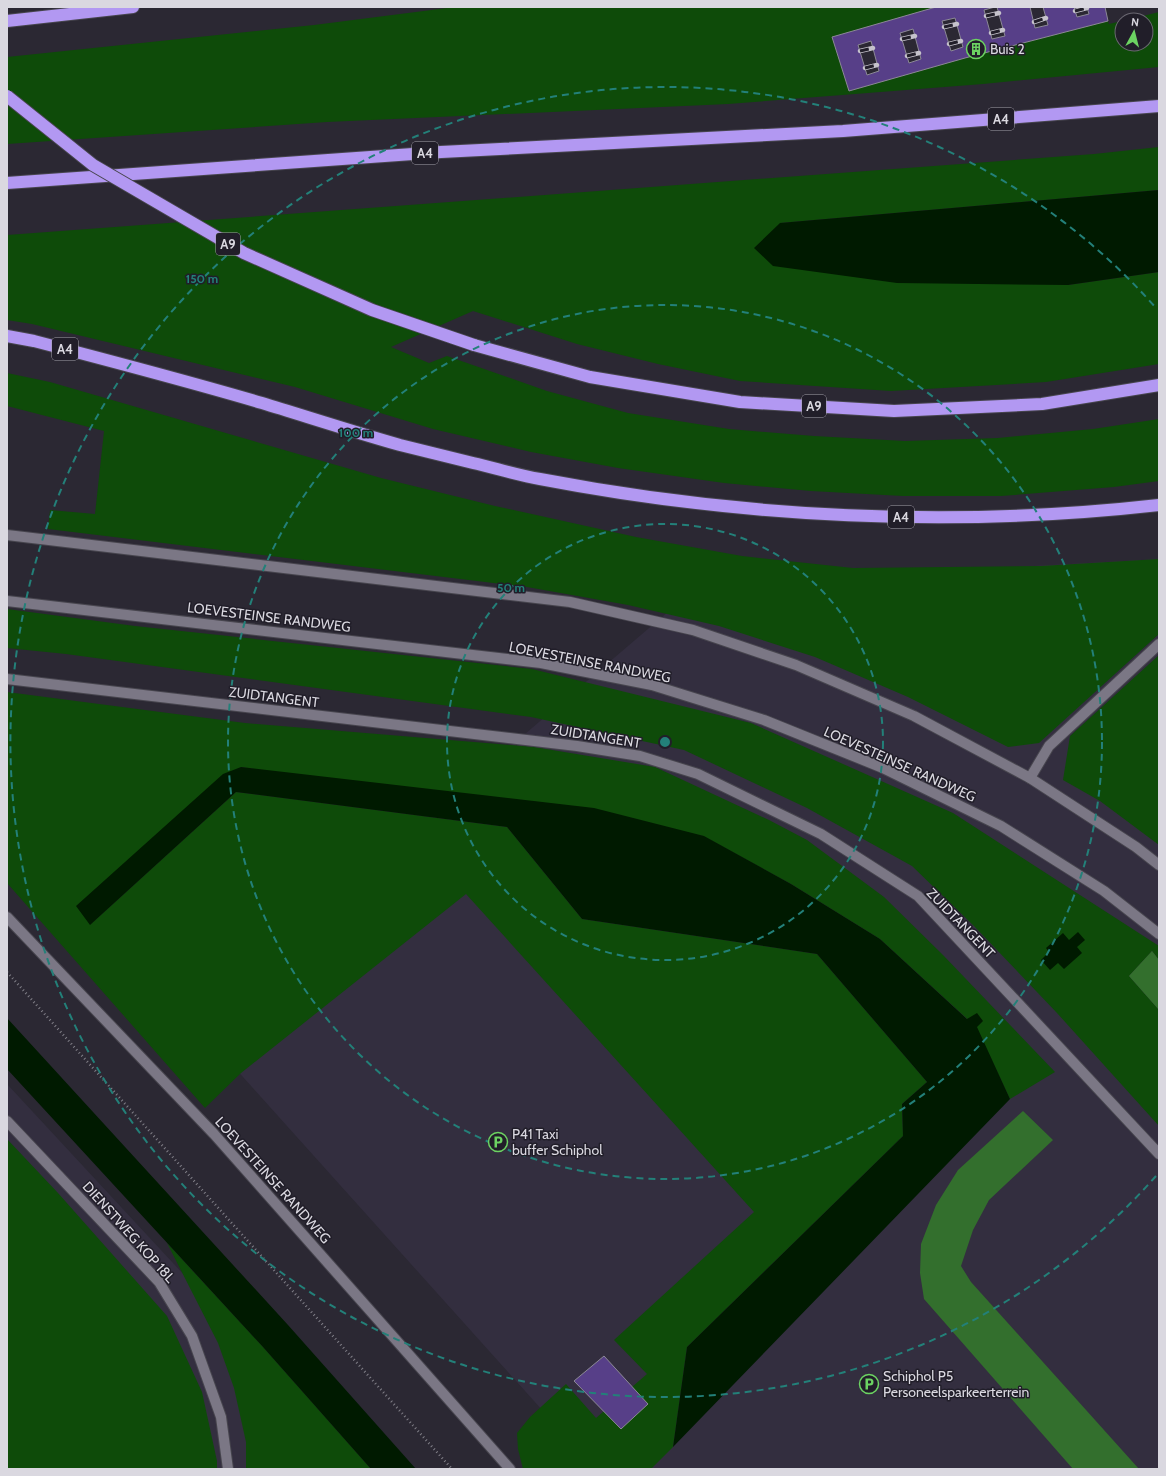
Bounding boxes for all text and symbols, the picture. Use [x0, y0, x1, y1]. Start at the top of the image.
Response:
north arrow [1114, 12, 1154, 52]
text: N [1131, 15, 1140, 29]
building icon: Buis 2 [965, 38, 987, 60]
place label: Buis 2 [990, 40, 1025, 58]
road number: A4 [988, 108, 1014, 130]
road number: A4 [412, 142, 438, 164]
road number: A9 [216, 233, 240, 255]
text: 150 m [186, 271, 218, 286]
road number: A4 [52, 338, 78, 360]
road number: A9 [802, 395, 826, 417]
text: 100 m [339, 425, 373, 440]
road number: A4 [888, 506, 914, 528]
text: 50 m [497, 580, 525, 595]
street label: LOEVESTEINSE RANDWEG [186, 598, 352, 636]
street label: LOEVESTEINSE RANDWEG [507, 637, 673, 687]
street label: ZUIDTANGENT [228, 683, 321, 712]
street label: ZUIDTANGENT [550, 720, 643, 752]
street label: LOEVESTEINSE RANDWEG [821, 722, 979, 806]
centre of rings [658, 735, 672, 749]
street label: ZUIDTANGENT [923, 884, 999, 962]
street label: LOEVESTEINSE RANDWEG [211, 1113, 335, 1247]
place label: P41 Taxi buffer Schiphol [512, 1125, 603, 1159]
parking icon: P41 Taxi buffer Schiphol [487, 1131, 509, 1153]
street label: DIENSTWEG KOP 18L [79, 1178, 179, 1286]
place label: Schiphol P5 Personeelsparkeerterrein [883, 1367, 1029, 1401]
parking icon: Schiphol P5 Personeelsparkeerterrein [858, 1373, 880, 1395]

